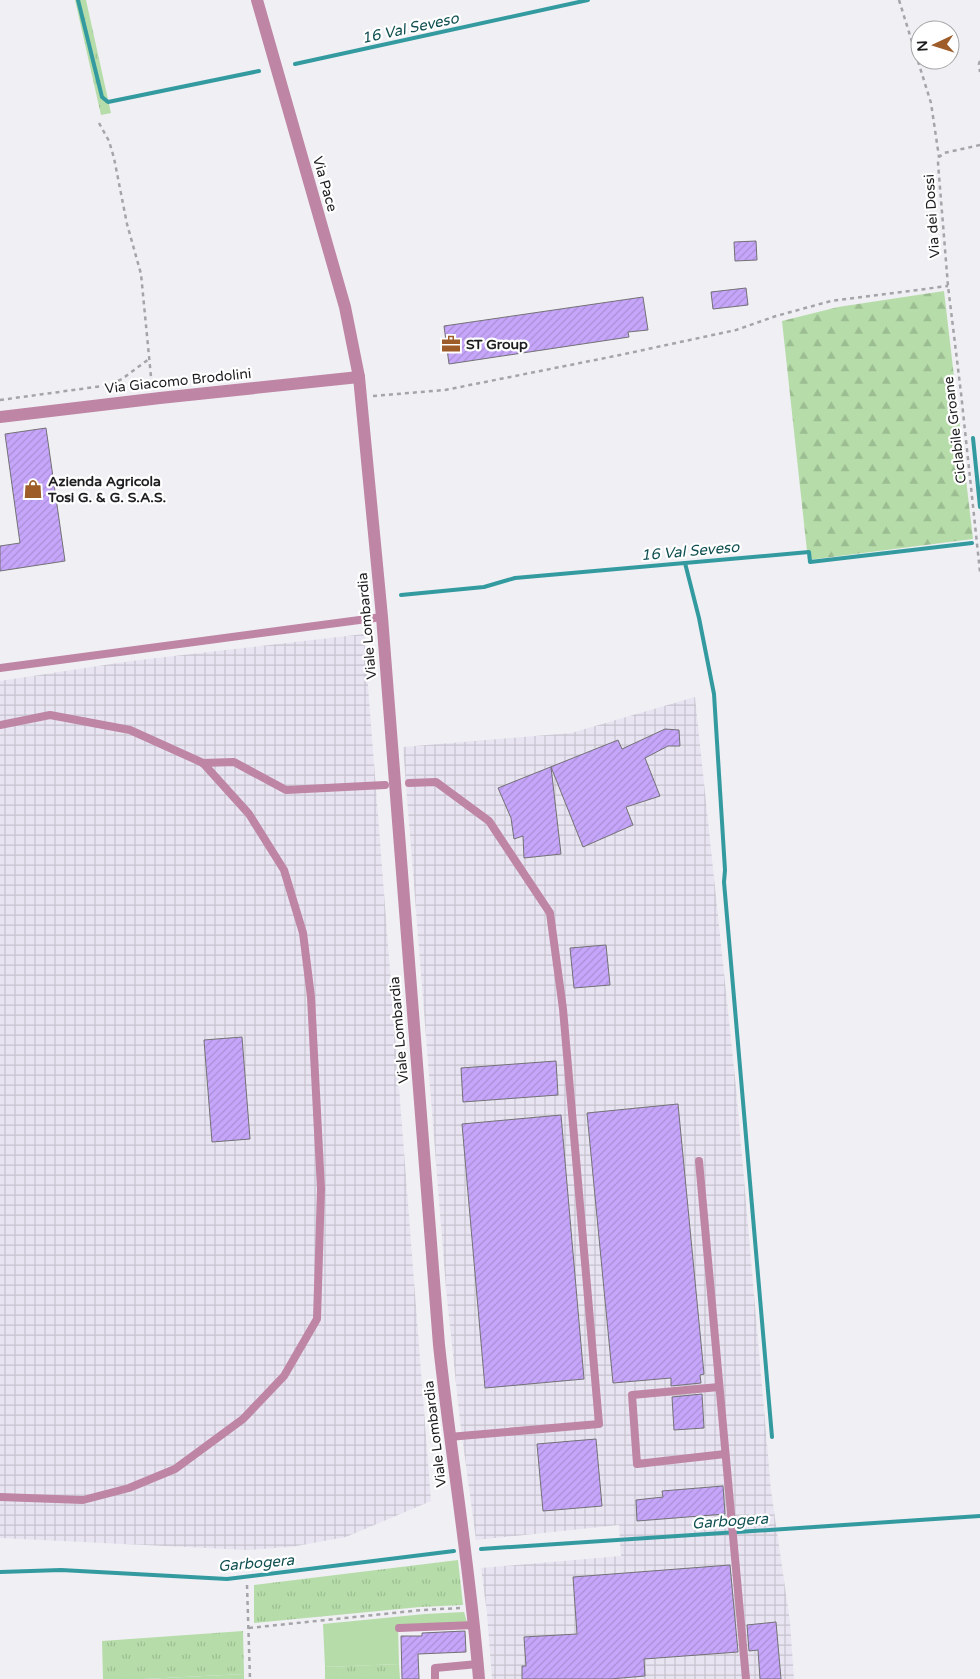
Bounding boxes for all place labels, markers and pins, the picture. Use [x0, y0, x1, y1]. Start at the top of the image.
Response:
office icon: ST Group [440, 333, 462, 355]
place label: ST Group [466, 336, 528, 353]
place label: Azienda Agricola Tosi G. & G. S.A.S. [47, 473, 166, 506]
shop icon: Azienda Agricola Tosi G. & G. S.A.S. [22, 478, 44, 500]

